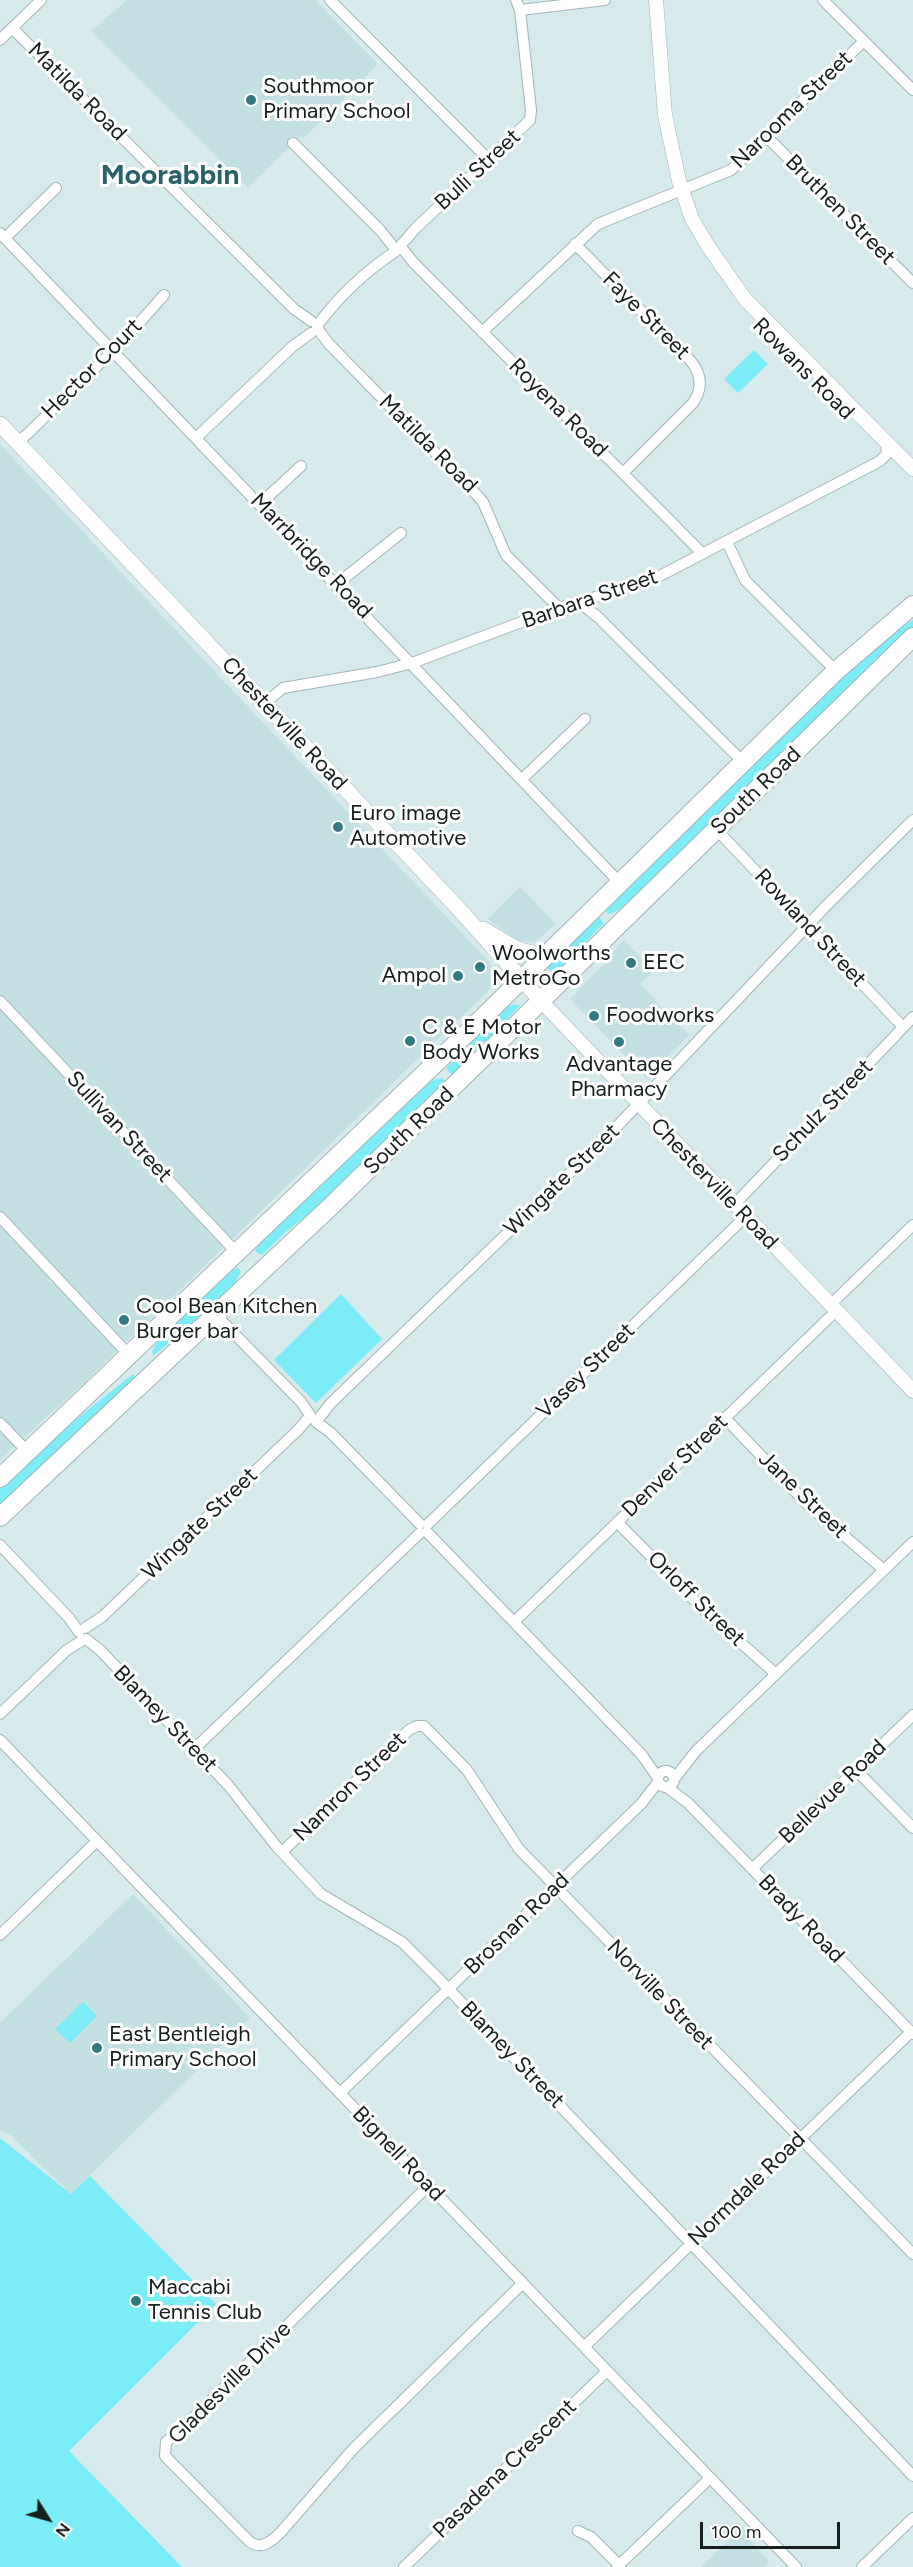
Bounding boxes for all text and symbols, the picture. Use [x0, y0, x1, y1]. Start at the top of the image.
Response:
street label: Matilda Road [22, 37, 132, 147]
street label: Narooma Street [726, 46, 858, 174]
place label: Southmoor Primary School [263, 74, 411, 125]
marker: Southmoor Primary School [244, 93, 258, 107]
street label: Bulli Street [430, 124, 526, 216]
street label: Bruthen Street [779, 149, 901, 271]
district label: Moorabbin [101, 159, 239, 193]
street label: Faye Street [597, 267, 695, 365]
street label: Hector Court [36, 313, 148, 425]
street label: Rowans Road [747, 313, 859, 425]
street label: Royena Road [503, 353, 613, 463]
street label: Matilda Road [373, 389, 483, 499]
street label: Marrbridge Road [245, 488, 377, 624]
street label: Barbara Street [519, 563, 661, 635]
street label: Chesterville Road [216, 652, 352, 796]
street label: South Road [705, 741, 807, 841]
place label: Euro image Automotive [350, 801, 466, 852]
marker: Euro image Automotive [331, 820, 345, 834]
street label: Rowland Street [749, 864, 871, 992]
place label: Woolworths MetroGo [492, 941, 611, 992]
place label: EEC [643, 950, 685, 976]
marker: EEC [624, 956, 638, 970]
marker: Woolworths MetroGo [473, 960, 487, 974]
place label: Ampol [382, 963, 446, 989]
marker: Ampol [451, 969, 465, 983]
place label: Foodworks [606, 1003, 714, 1029]
marker: Foodworks [587, 1009, 601, 1023]
place label: C & E Motor Body Works [422, 1015, 541, 1066]
marker: C & E Motor Body Works [403, 1034, 417, 1048]
marker: Advantage Pharmacy [612, 1035, 626, 1049]
place label: Advantage Pharmacy [566, 1052, 672, 1104]
street label: Schulz Street [767, 1054, 879, 1168]
street label: Sullivan Street [61, 1066, 177, 1188]
street label: South Road [358, 1081, 460, 1181]
street label: Chesterville Road [645, 1113, 783, 1255]
street label: Wingate Street [499, 1118, 625, 1242]
place label: Cool Bean Kitchen Burger bar [136, 1294, 317, 1346]
marker: Cool Bean Kitchen Burger bar [117, 1313, 131, 1327]
street label: Vasey Street [531, 1318, 641, 1424]
street label: Denver Street [617, 1409, 733, 1523]
street label: Jane Street [753, 1446, 853, 1544]
street label: Wingate Street [137, 1462, 263, 1586]
street label: Orloff Street [642, 1546, 750, 1652]
street label: Blamey Street [107, 1660, 223, 1778]
street label: Namron Street [288, 1727, 412, 1847]
street label: Bellevue Road [774, 1734, 892, 1850]
street label: Brosnan Road [459, 1867, 575, 1981]
street label: Brady Road [752, 1869, 850, 1969]
street label: Norville Street [601, 1935, 719, 2055]
street label: Blamey Street [454, 1996, 570, 2114]
place label: East Bentleigh Primary School [109, 2022, 257, 2074]
marker: East Bentleigh Primary School [90, 2041, 104, 2055]
street label: Bignell Road [346, 2101, 450, 2207]
street label: Normdale Road [683, 2126, 811, 2252]
place label: Maccabi Tennis Club [148, 2275, 262, 2326]
marker: Maccabi Tennis Club [129, 2294, 143, 2308]
street label: Gladesville Drive [163, 2316, 297, 2450]
street label: Pasadena Crescent [428, 2394, 582, 2544]
north arrow [18, 2489, 78, 2549]
scale bar [703, 2510, 842, 2548]
text: N [51, 2519, 74, 2541]
text: 100 m [711, 2521, 761, 2543]

